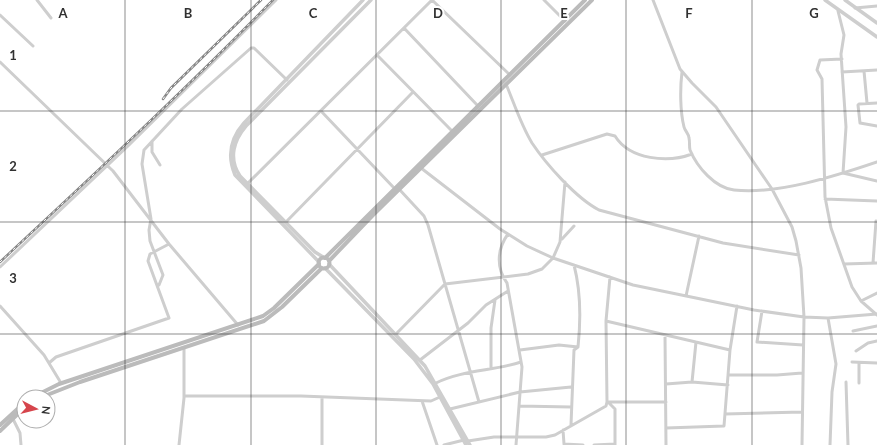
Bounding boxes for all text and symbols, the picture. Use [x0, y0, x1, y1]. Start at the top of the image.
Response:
text: A [57, 5, 68, 21]
text: B [184, 5, 193, 21]
text: C [309, 5, 318, 21]
text: D [433, 5, 443, 21]
text: E [560, 5, 568, 21]
text: F [685, 5, 693, 21]
text: G [809, 5, 819, 21]
text: 1 [9, 47, 17, 63]
text: 2 [9, 158, 17, 174]
text: 3 [9, 270, 17, 286]
north arrow [16, 389, 56, 429]
text: N [39, 405, 53, 415]

